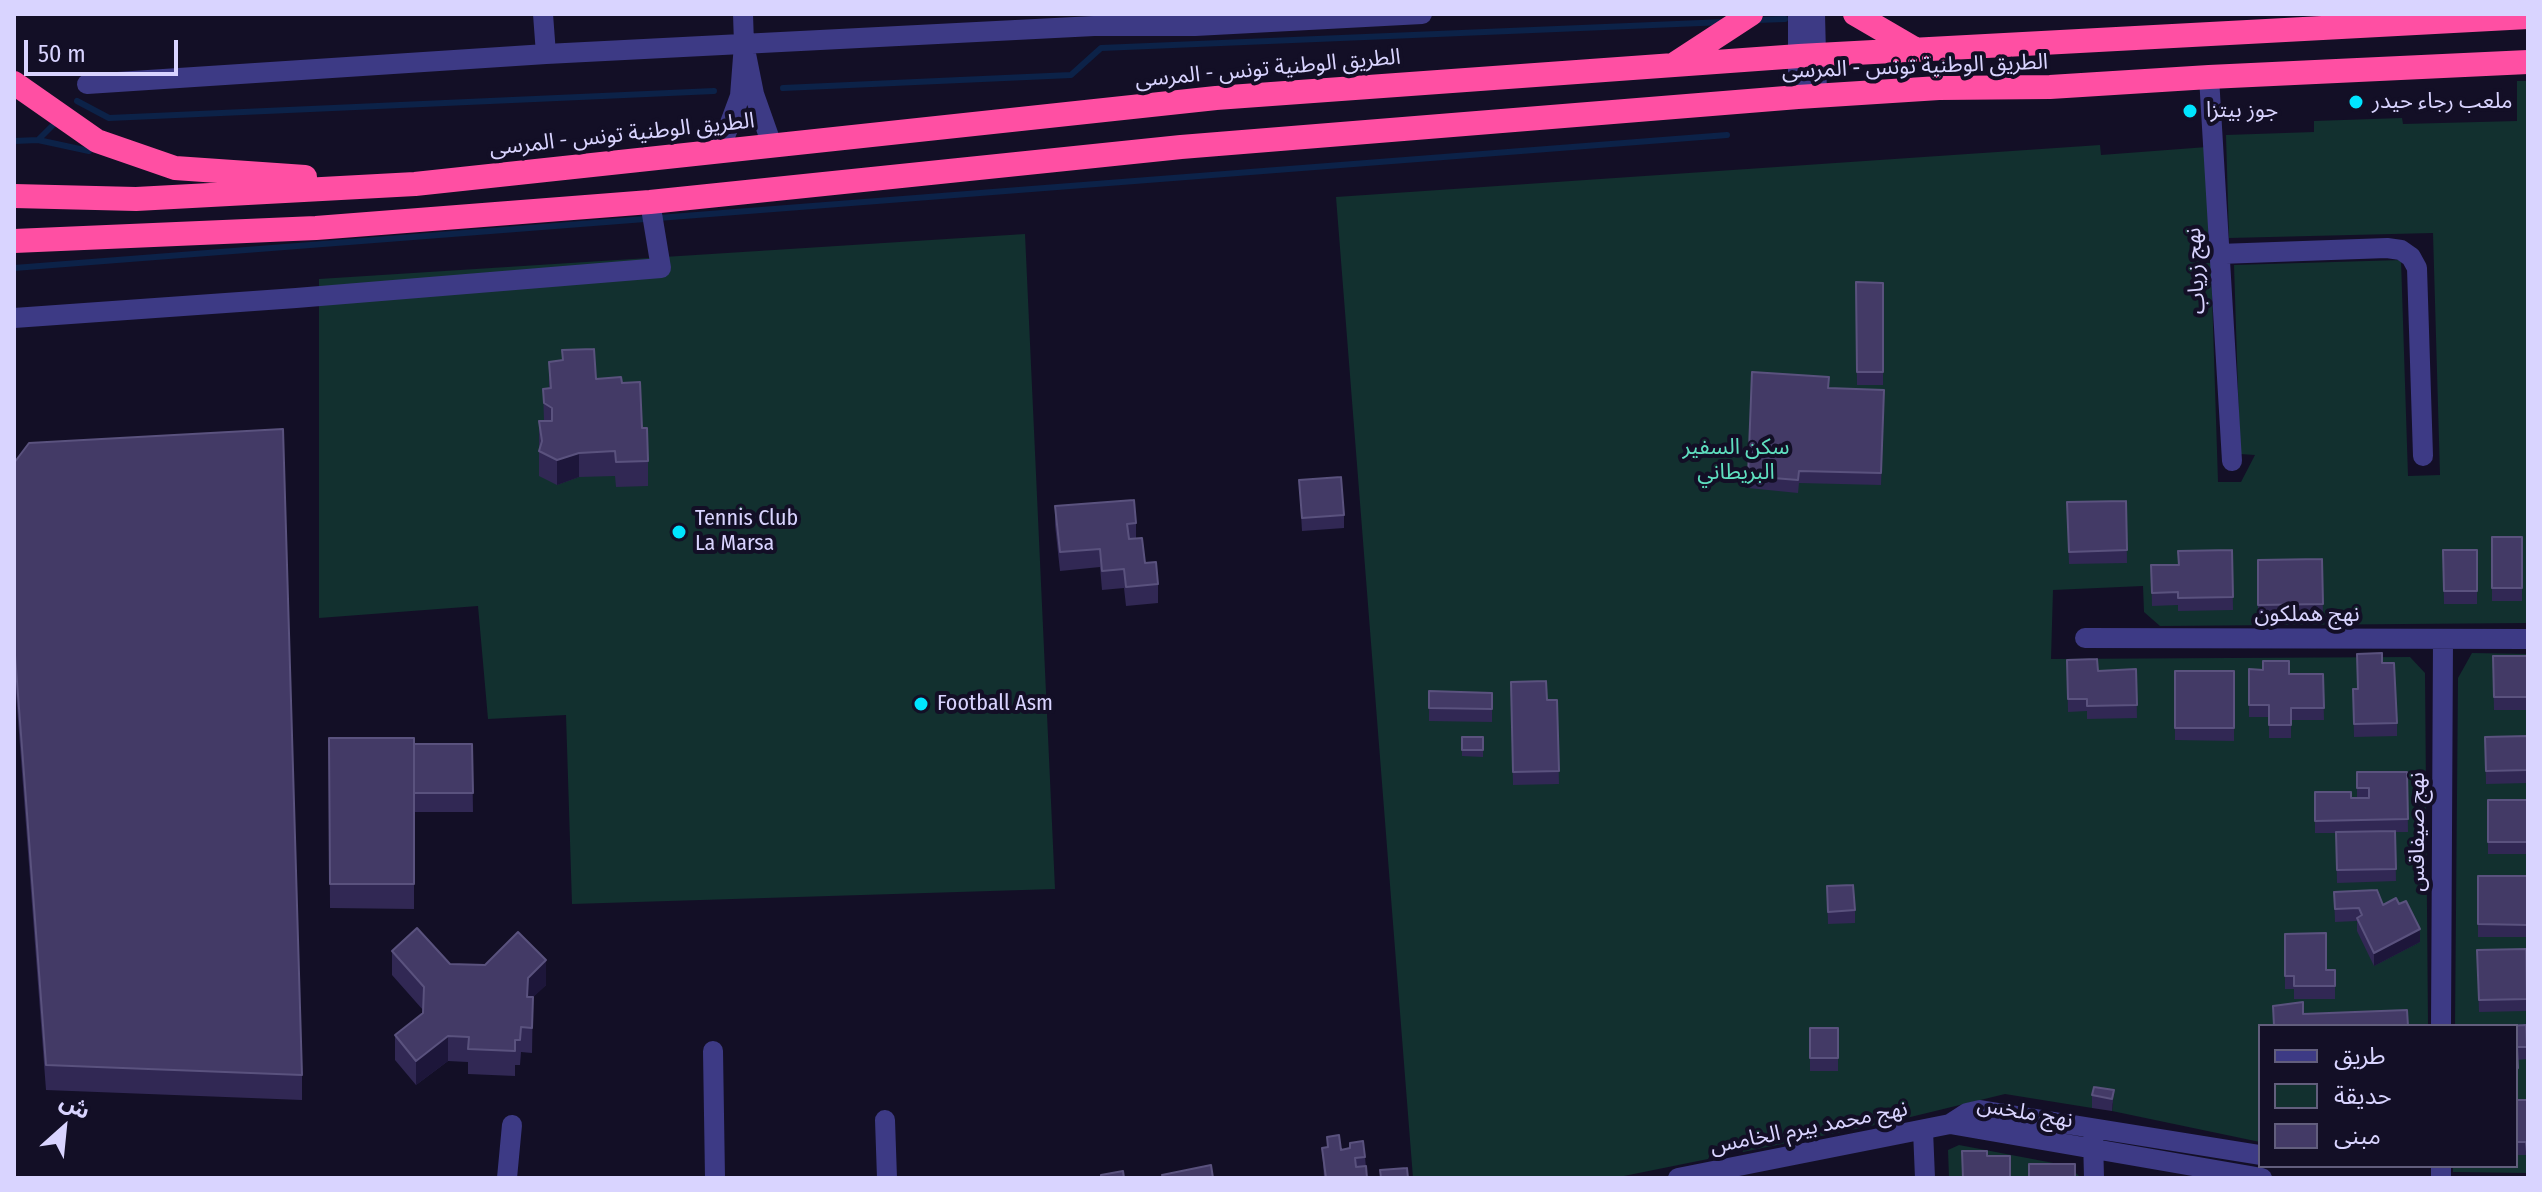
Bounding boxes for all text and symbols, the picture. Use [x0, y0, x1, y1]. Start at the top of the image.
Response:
scale bar [28, 24, 182, 74]
text: 50 m [38, 40, 86, 68]
street label: الطريق الوطنية تونس - المرسى [1134, 44, 1402, 94]
street label: الطريق الوطنية تونس - المرسى [1781, 49, 2049, 85]
place label: ملعب رجاء حيدر [2372, 89, 2513, 115]
marker: ملعب رجاء حيدر [2347, 93, 2365, 111]
place label: جوز بيتزا [2206, 98, 2278, 124]
marker: جوز بيتزا [2181, 102, 2199, 120]
street label: الطريق الوطنية تونس - المرسى [488, 108, 756, 162]
street label: نهج زرياب [2181, 227, 2211, 315]
park label: سكن السفير البريطاني [1682, 435, 1790, 486]
place label: Tennis Club La Marsa [695, 506, 798, 558]
marker: Tennis Club La Marsa [670, 523, 688, 541]
street label: نهج هملكون [2254, 602, 2360, 628]
place label: Football Asm [937, 691, 1053, 717]
marker: Football Asm [912, 695, 930, 713]
street label: نهج صيفاقس [2405, 772, 2431, 892]
legend [2258, 1024, 2518, 1168]
text: طريق [2334, 1042, 2386, 1070]
text: حديقة [2334, 1082, 2392, 1110]
text: ش [56, 1087, 95, 1125]
north arrow [24, 1088, 104, 1168]
street label: نهج ملخس [1975, 1092, 2075, 1134]
street label: نهج محمد بيرم الخامس [1708, 1096, 1910, 1160]
text: مبنى [2334, 1122, 2381, 1150]

